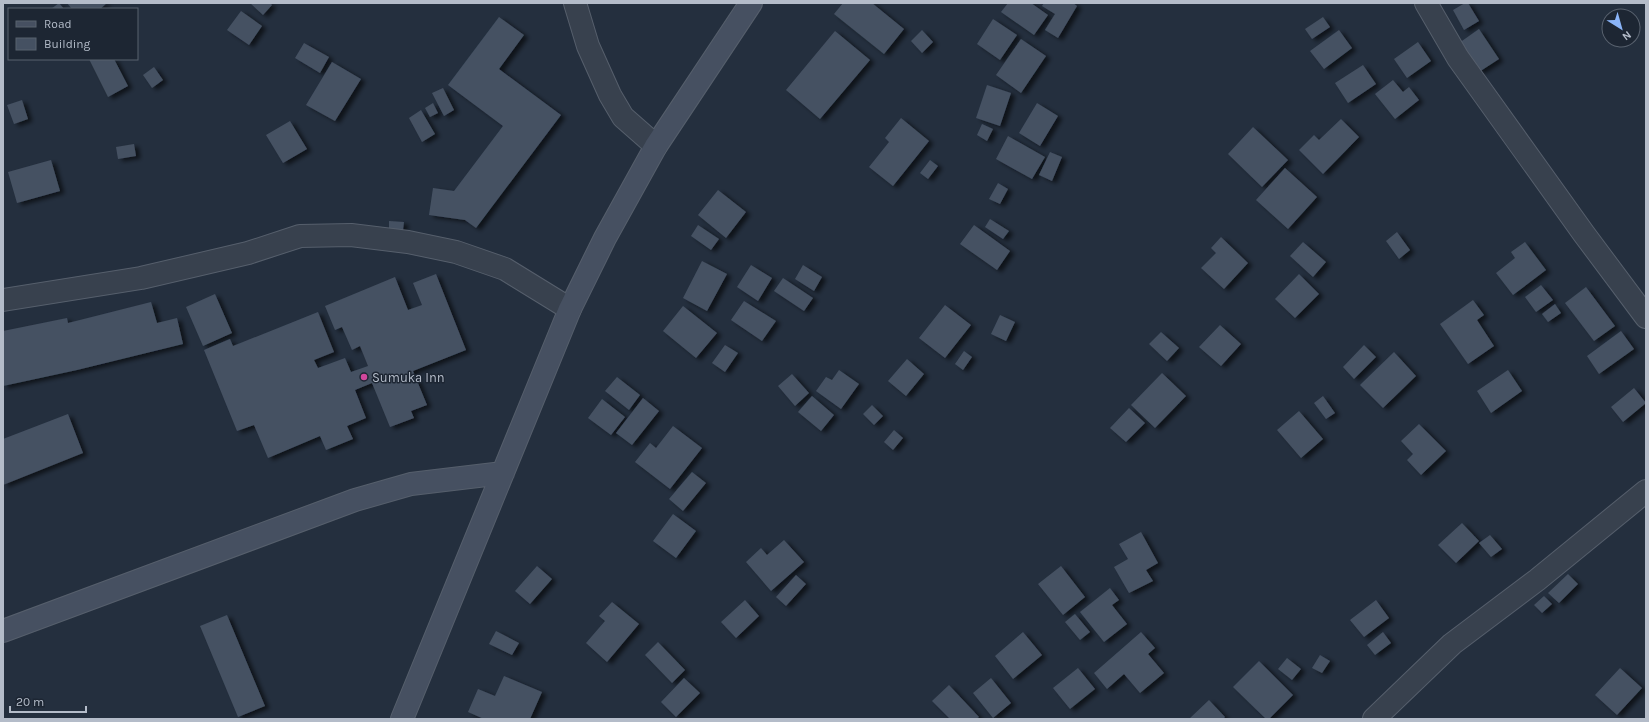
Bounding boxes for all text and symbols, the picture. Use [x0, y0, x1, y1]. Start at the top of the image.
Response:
legend [8, 8, 138, 60]
north arrow [1601, 8, 1641, 48]
text: Road [44, 17, 72, 31]
text: N [1620, 28, 1634, 43]
text: Building [44, 37, 91, 51]
place label: Sumuka Inn [372, 370, 445, 385]
marker: Sumuka Inn [359, 372, 369, 382]
scale bar [10, 688, 86, 714]
text: 20 m [16, 695, 44, 709]

